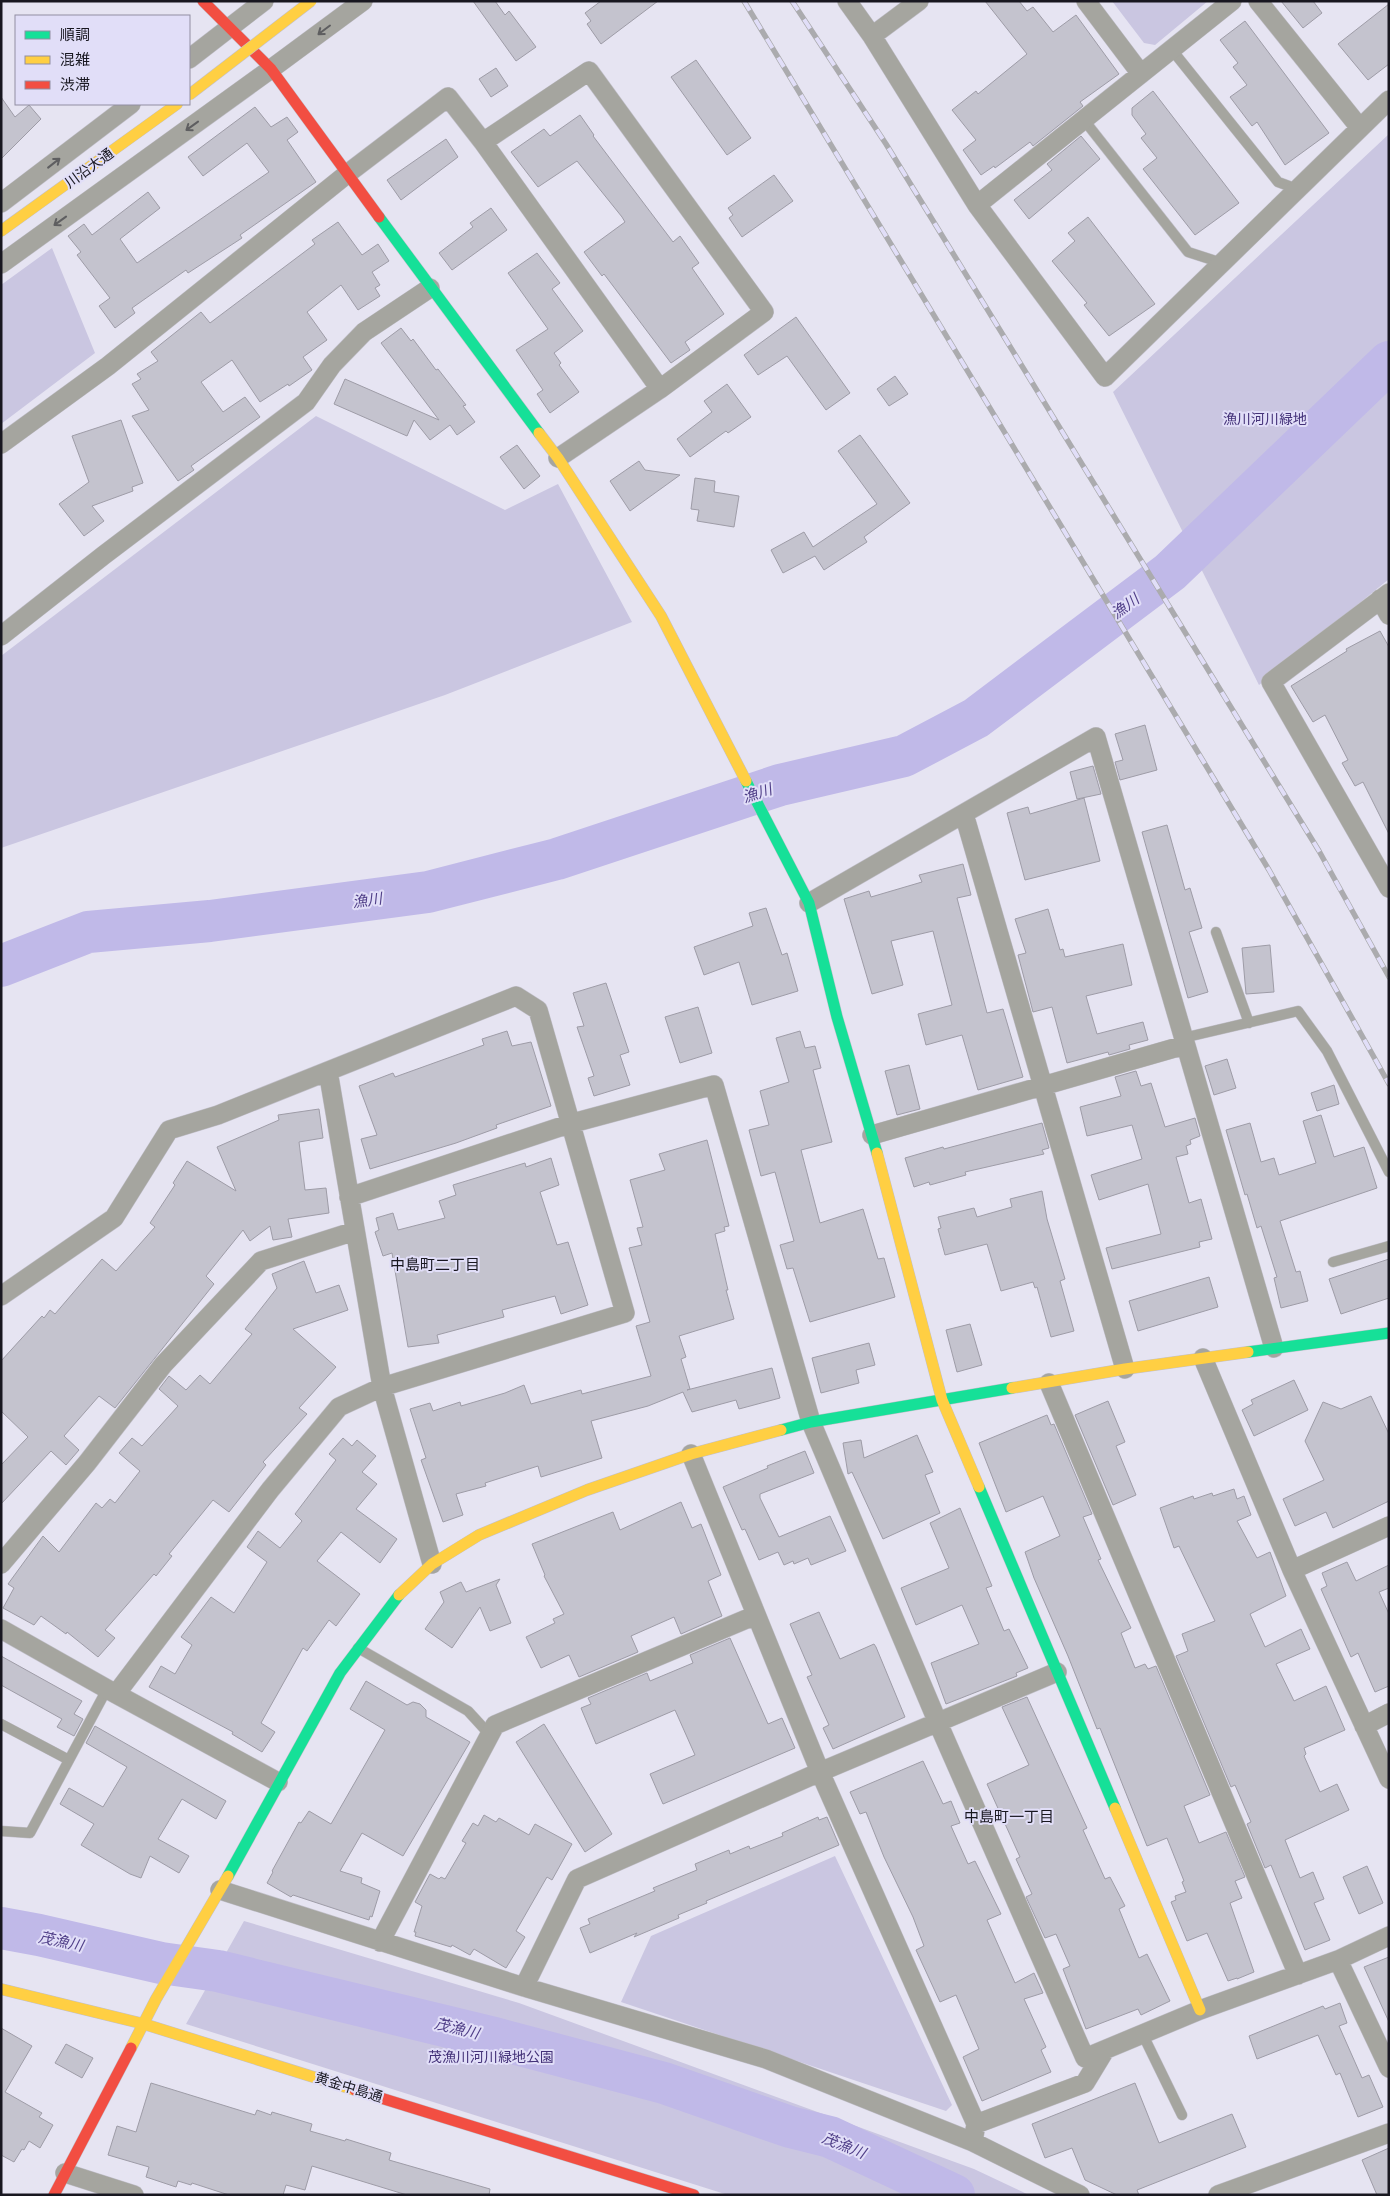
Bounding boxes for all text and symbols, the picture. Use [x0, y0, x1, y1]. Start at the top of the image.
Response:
legend [15, 15, 190, 105]
one-way arrow [318, 25, 331, 36]
text: 順調 [60, 26, 90, 43]
text: 混雑 [60, 51, 90, 68]
text: 渋滞 [60, 76, 90, 93]
one-way arrow [185, 121, 199, 131]
street label: 川沿大通 [62, 145, 116, 191]
one-way arrow [47, 157, 60, 168]
one-way arrow [53, 216, 67, 226]
park label: 漁川河川緑地 [1223, 411, 1307, 427]
water label: 漁川 [1108, 589, 1144, 622]
water label: 漁川 [740, 780, 776, 806]
water label: 漁川 [351, 889, 385, 911]
district label: 中島町二丁目 [390, 1256, 480, 1273]
district label: 中島町一丁目 [964, 1808, 1054, 1825]
water label: 茂漁川 [37, 1928, 87, 1954]
water label: 茂漁川 [433, 2014, 483, 2042]
park label: 茂漁川河川緑地公園 [428, 2049, 554, 2065]
street label: 黄金中島通 [313, 2069, 385, 2105]
water label: 茂漁川 [820, 2129, 870, 2162]

